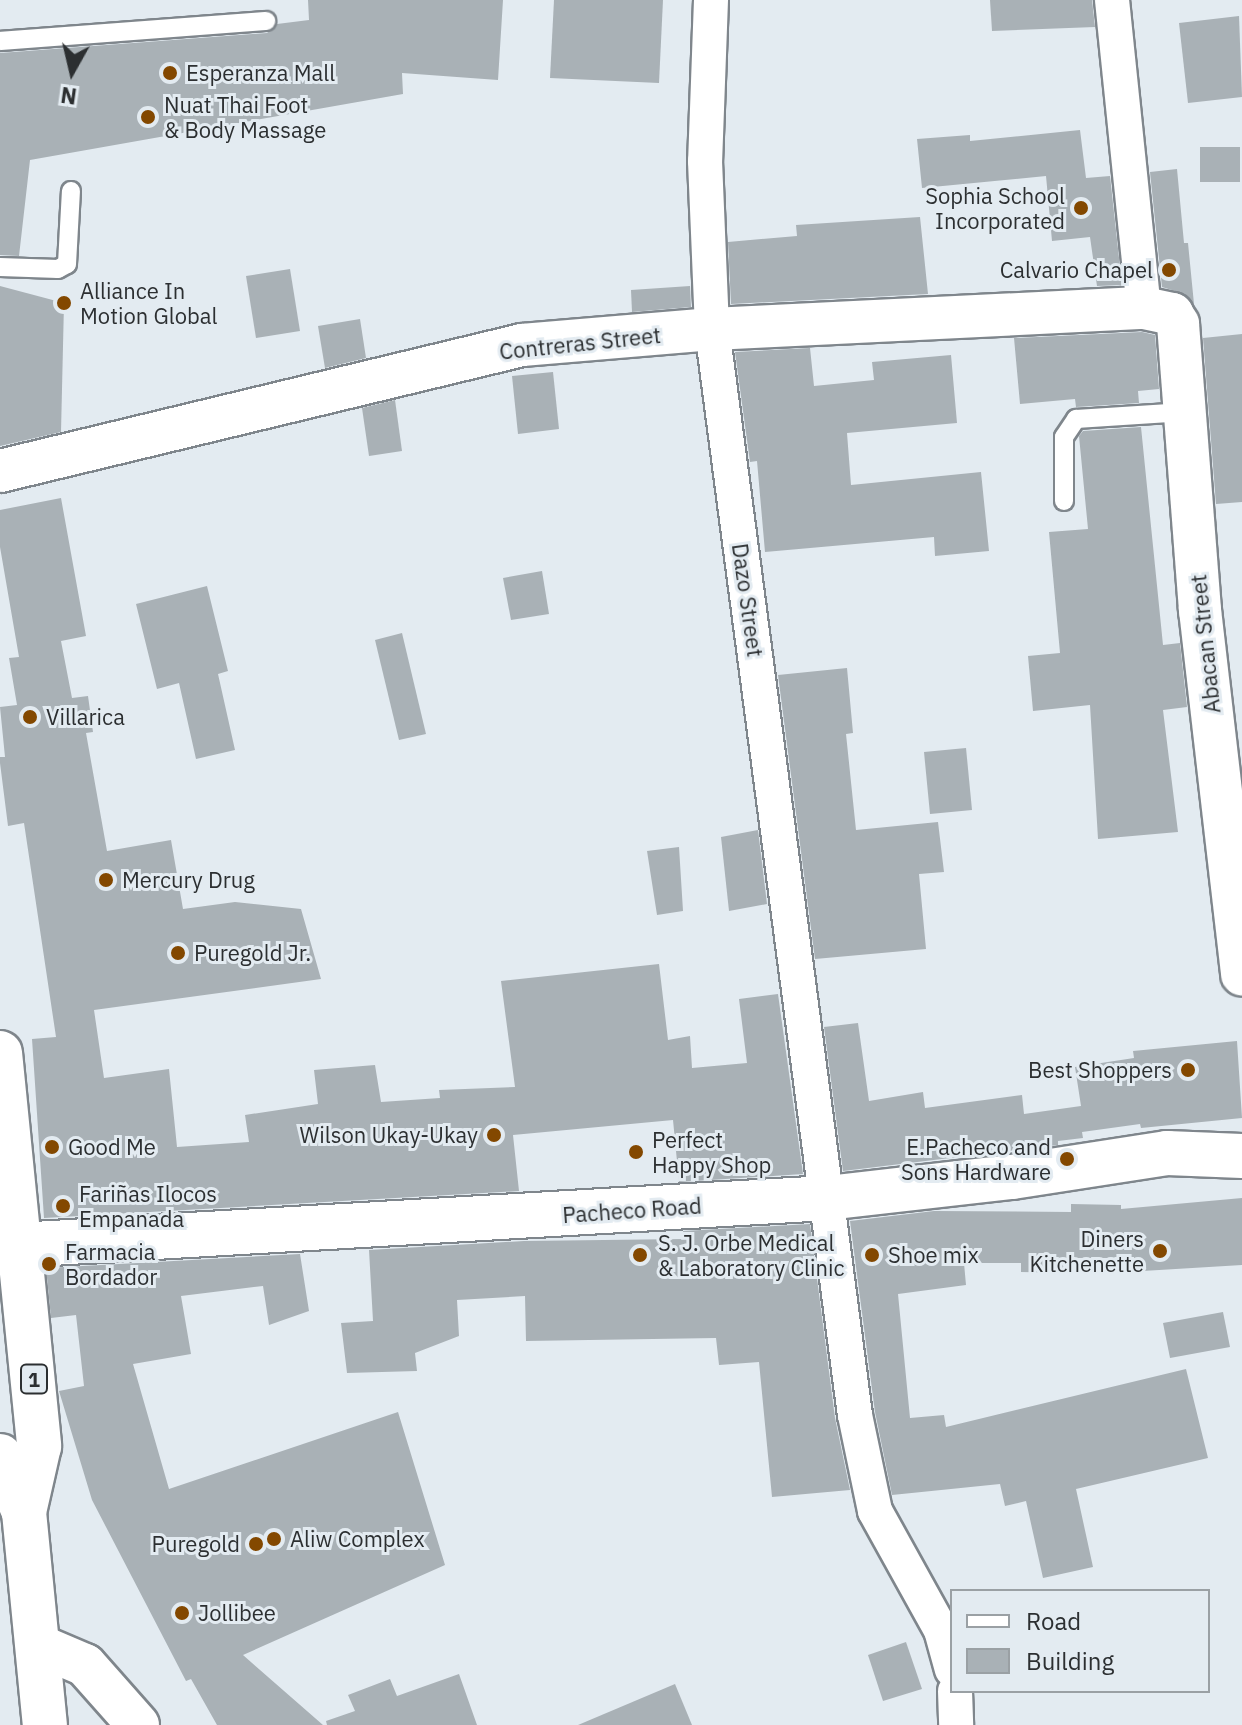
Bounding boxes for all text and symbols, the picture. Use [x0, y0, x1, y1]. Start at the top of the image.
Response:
north arrow [32, 32, 112, 112]
place label: Esperanza Mall [186, 60, 335, 86]
marker: Esperanza Mall [161, 64, 179, 82]
text: N [59, 81, 78, 112]
place label: Nuat Thai Foot & Body Massage [164, 91, 326, 142]
marker: Nuat Thai Foot & Body Massage [139, 108, 157, 126]
place label: Sophia School Incorporated [925, 182, 1065, 234]
marker: Sophia School Incorporated [1072, 199, 1090, 217]
place label: Calvario Chapel [1000, 257, 1153, 283]
marker: Calvario Chapel [1160, 261, 1178, 279]
place label: Alliance In Motion Global [80, 277, 217, 328]
marker: Alliance In Motion Global [55, 294, 73, 312]
street label: Contreras Street [498, 321, 662, 365]
street label: Dazo Street [727, 542, 769, 658]
street label: Abacan Street [1185, 573, 1225, 715]
place label: Villarica [46, 704, 125, 730]
marker: Villarica [21, 708, 39, 726]
place label: Mercury Drug [122, 867, 255, 893]
marker: Mercury Drug [97, 871, 115, 889]
place label: Puregold Jr. [194, 940, 311, 966]
marker: Puregold Jr. [169, 944, 187, 962]
place label: Best Shoppers [1028, 1057, 1172, 1083]
marker: Best Shoppers [1179, 1061, 1197, 1079]
place label: Wilson Ukay-Ukay [300, 1122, 478, 1148]
marker: Wilson Ukay-Ukay [485, 1126, 503, 1144]
place label: Perfect Happy Shop [652, 1126, 771, 1178]
place label: E.Pacheco and Sons Hardware [901, 1133, 1051, 1184]
place label: Good Me [68, 1134, 156, 1160]
marker: Good Me [43, 1138, 61, 1156]
marker: Perfect Happy Shop [627, 1143, 645, 1161]
marker: E.Pacheco and Sons Hardware [1058, 1150, 1076, 1168]
place label: Fariñas Ilocos Empanada [79, 1180, 217, 1232]
street label: Pacheco Road [561, 1192, 703, 1228]
marker: Fariñas Ilocos Empanada [54, 1197, 72, 1215]
place label: Diners Kitchenette [1029, 1225, 1144, 1276]
place label: S. J. Orbe Medical & Laboratory Clinic [658, 1229, 845, 1280]
place label: Farmacia Bordador [65, 1238, 157, 1290]
place label: Shoe mix [888, 1242, 979, 1268]
marker: Diners Kitchenette [1151, 1242, 1169, 1260]
marker: S. J. Orbe Medical & Laboratory Clinic [629, 1244, 651, 1266]
marker: Shoe mix [863, 1246, 881, 1264]
marker: Farmacia Bordador [40, 1255, 58, 1273]
road number: 1 [20, 1363, 48, 1395]
place label: Aliw Complex [290, 1526, 425, 1552]
marker: Aliw Complex [265, 1530, 283, 1548]
place label: Puregold [152, 1531, 240, 1557]
marker: Puregold [247, 1535, 265, 1553]
legend [950, 1589, 1210, 1693]
place label: Jollibee [198, 1600, 276, 1626]
marker: Jollibee [173, 1604, 191, 1622]
text: Road [1026, 1605, 1081, 1637]
text: Building [1026, 1645, 1114, 1677]

